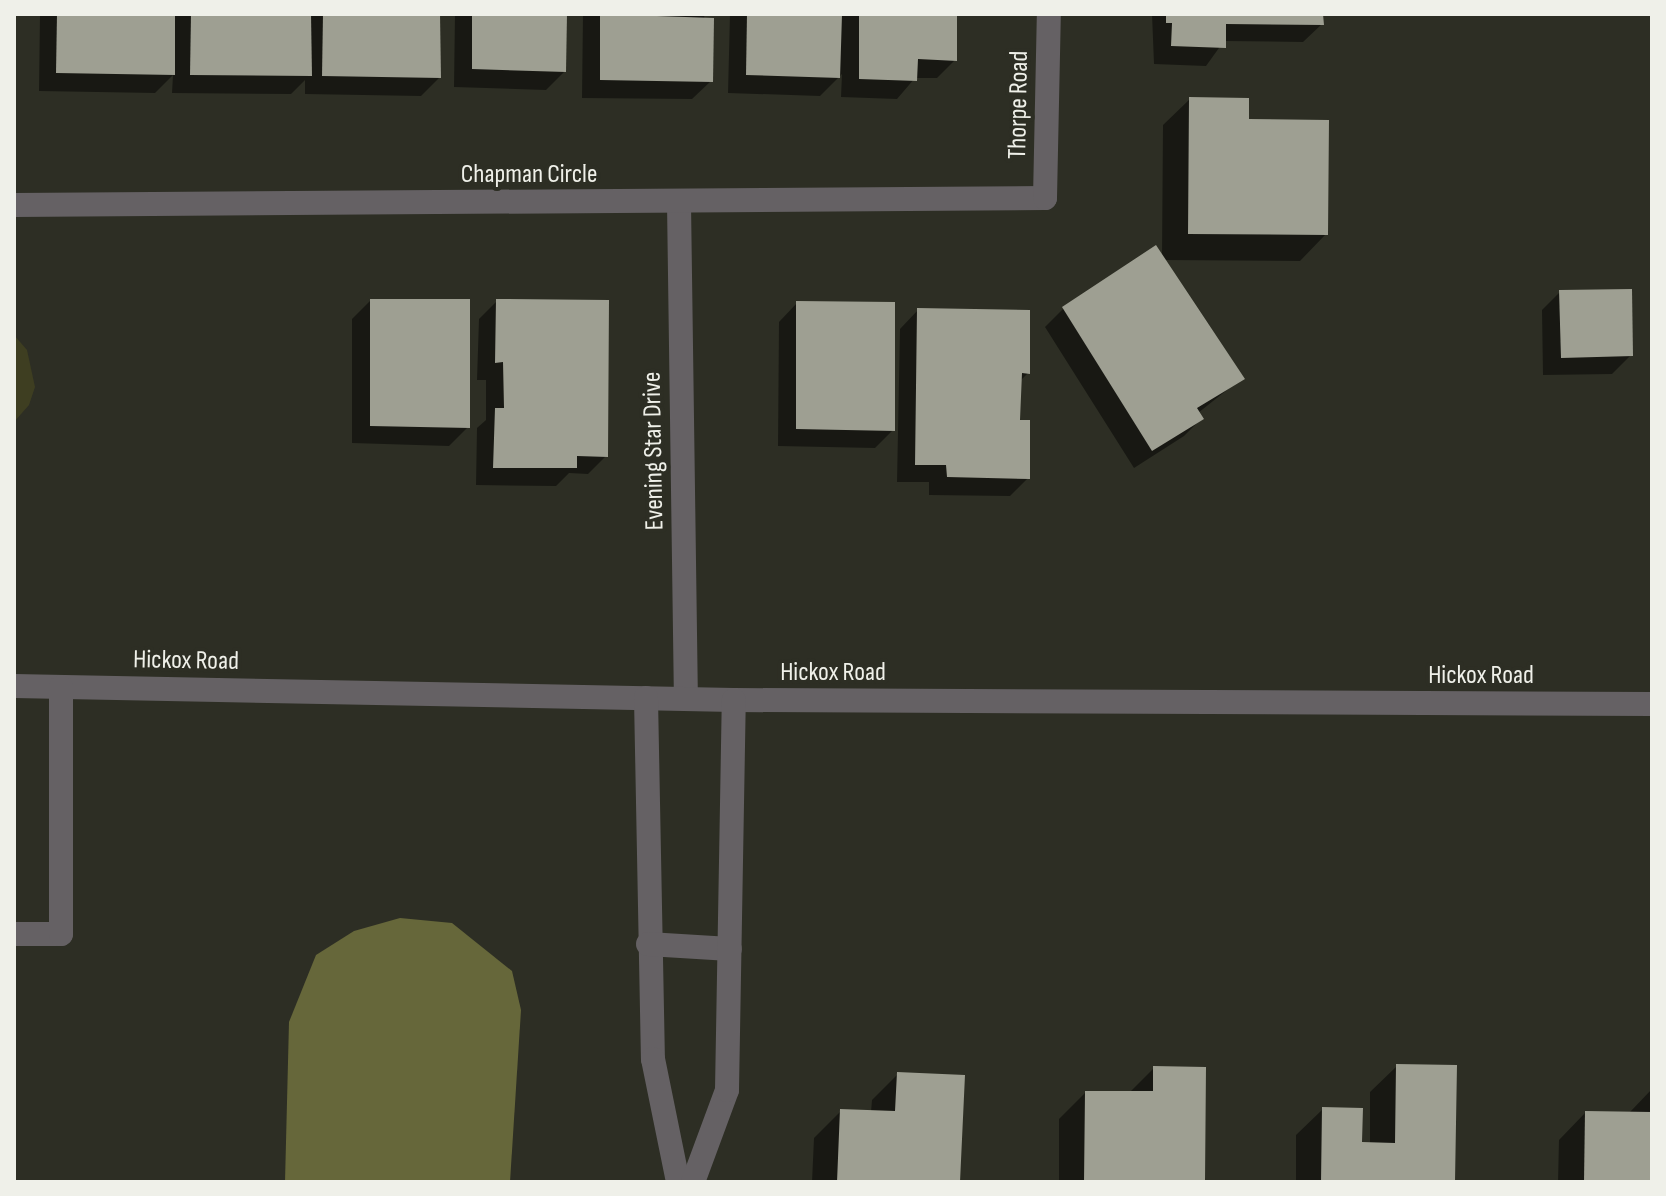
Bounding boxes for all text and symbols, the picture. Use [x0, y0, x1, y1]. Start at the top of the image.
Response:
street label: Thorpe Road [1002, 51, 1036, 159]
street label: Chapman Circle [461, 159, 597, 191]
street label: Evening Star Drive [637, 371, 671, 531]
street label: Hickox Road [133, 644, 239, 678]
street label: Hickox Road [780, 657, 886, 689]
street label: Hickox Road [1428, 660, 1534, 692]

